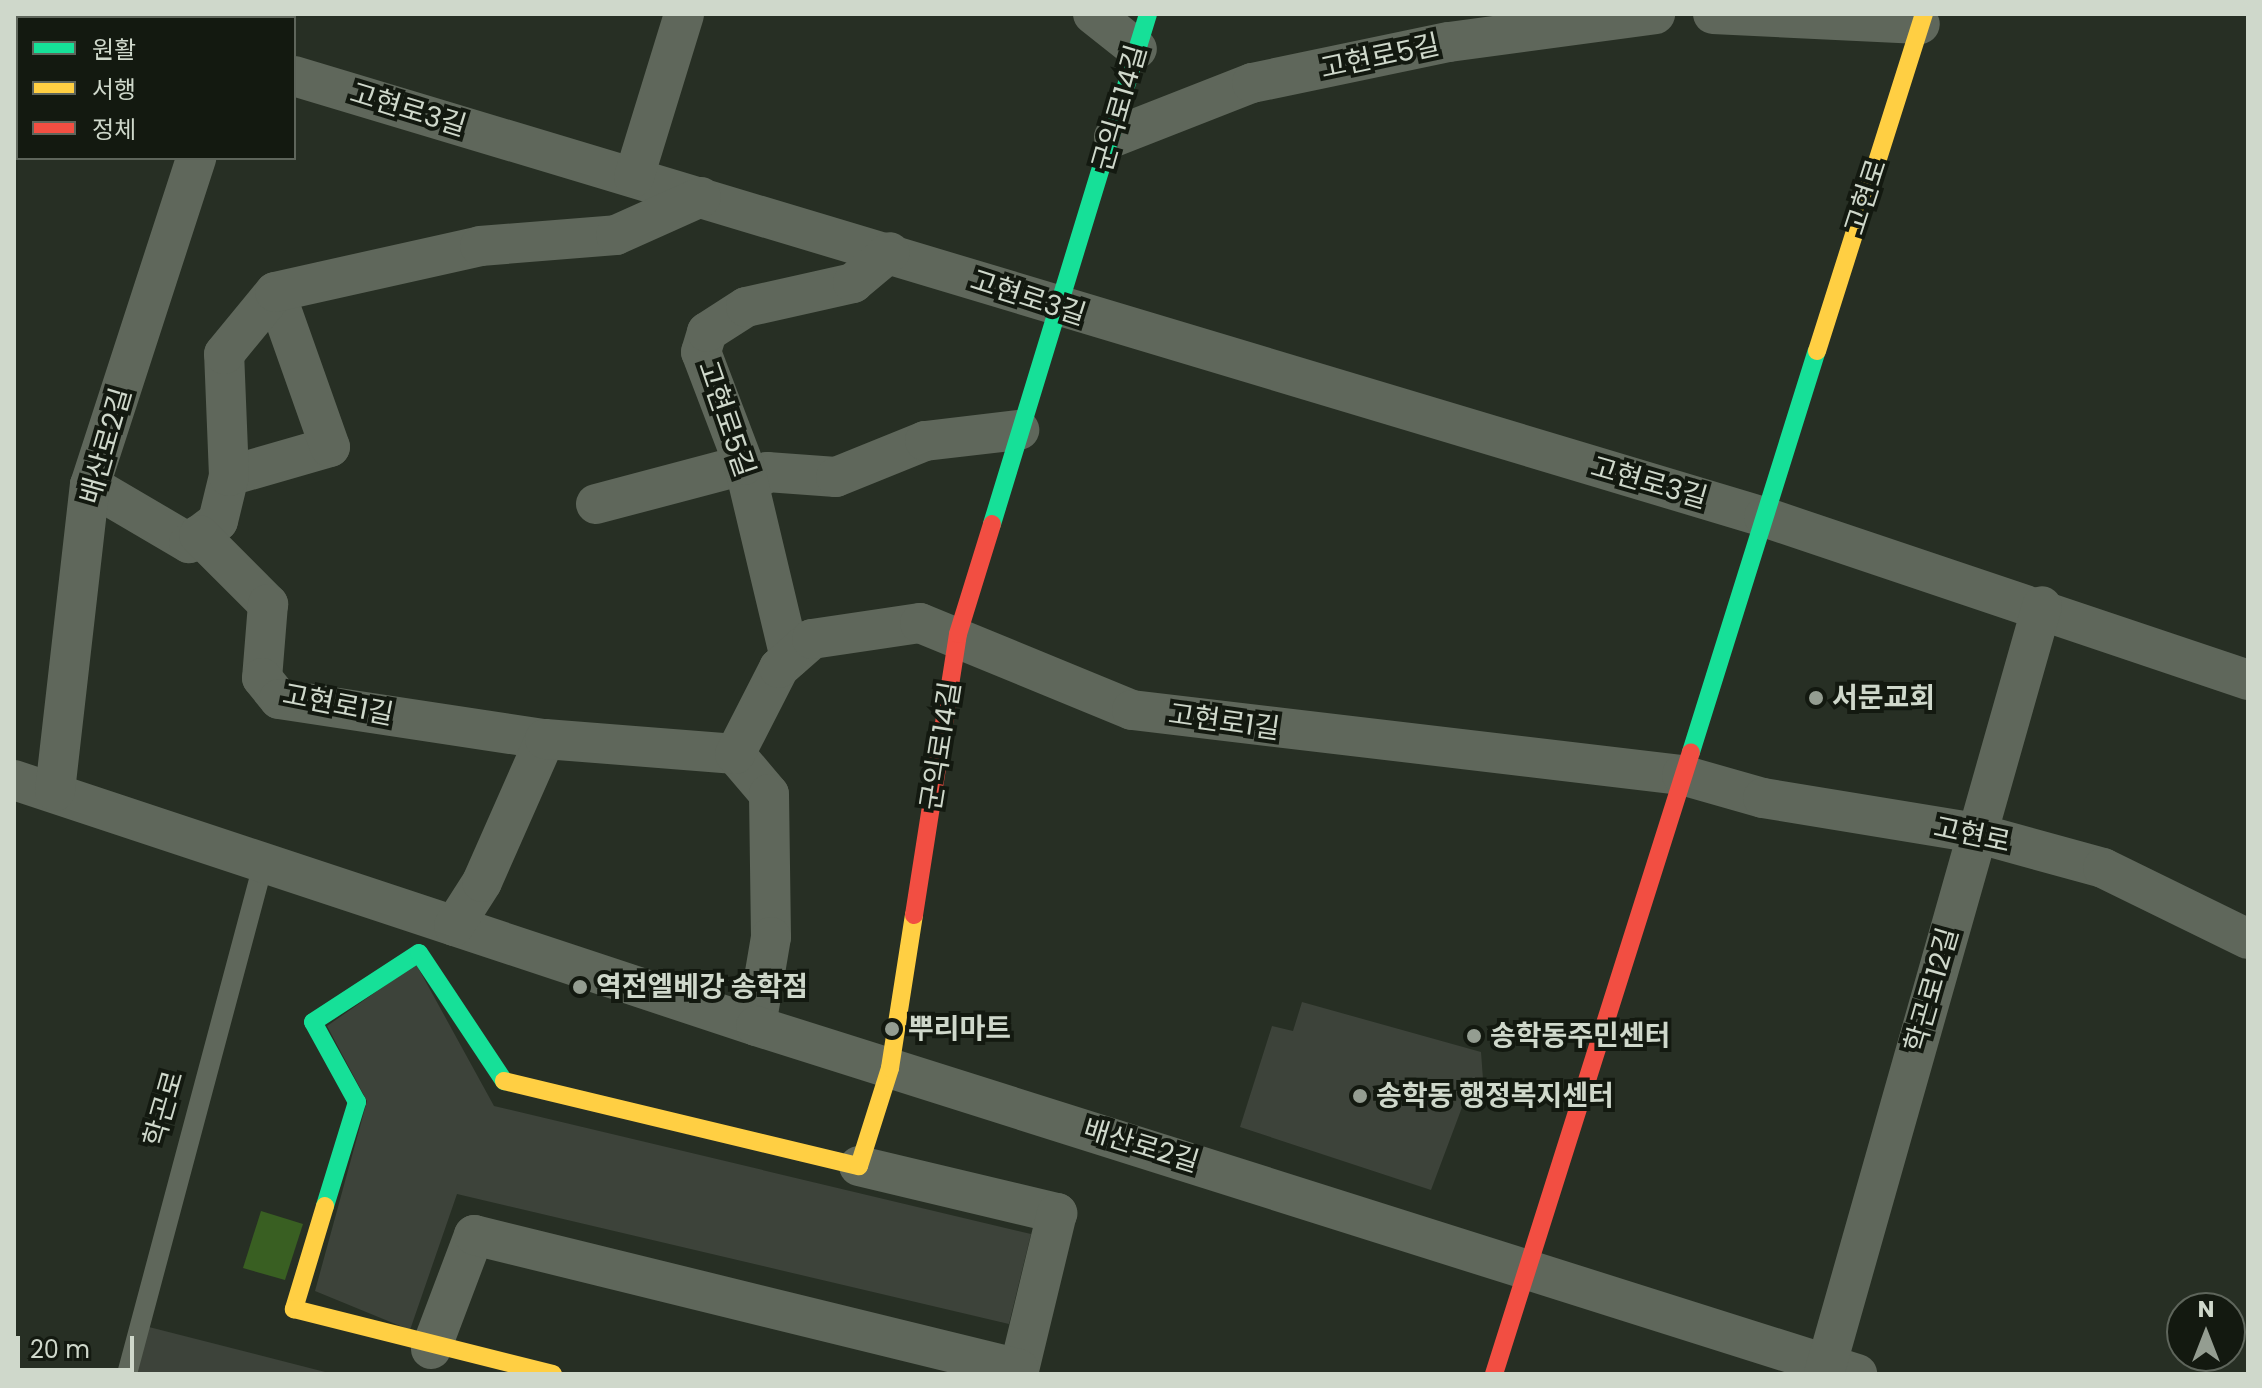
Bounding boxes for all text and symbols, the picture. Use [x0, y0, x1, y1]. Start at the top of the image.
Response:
legend [16, 16, 296, 160]
street label: 고현로5길 [1318, 28, 1442, 86]
text: 원활 [92, 33, 136, 66]
street label: 군익로14길 [1086, 41, 1154, 175]
text: 서행 [92, 73, 136, 106]
street label: 고현로3길 [346, 76, 470, 144]
text: 정체 [92, 113, 136, 146]
street label: 고현로 [1838, 155, 1894, 239]
street label: 고현로3길 [966, 264, 1090, 332]
street label: 고현로5길 [690, 357, 762, 481]
street label: 배산로2길 [73, 384, 139, 508]
street label: 고현로3길 [1587, 450, 1711, 516]
street label: 고현로1길 [280, 678, 396, 732]
street label: 군익로14길 [914, 679, 968, 813]
place label: 서문교회 [1832, 681, 1935, 715]
marker: 서문교회 [1807, 689, 1825, 707]
street label: 고현로1길 [1166, 698, 1282, 746]
street label: 고현로 [1931, 811, 2013, 859]
street label: 학곤로12길 [1898, 924, 1966, 1056]
place label: 역전엘베강 송학점 [596, 970, 808, 1004]
marker: 역전엘베강 송학점 [571, 978, 589, 996]
place label: 뿌리마트 [908, 1012, 1011, 1046]
place label: 송학동주민센터 [1490, 1019, 1670, 1053]
marker: 뿌리마트 [883, 1020, 901, 1038]
marker: 송학동주민센터 [1465, 1027, 1483, 1045]
street label: 학곤로 [137, 1067, 191, 1151]
place label: 송학동 행정복지센터 [1376, 1079, 1614, 1113]
marker: 송학동 행정복지센터 [1351, 1087, 1369, 1105]
street label: 배산로2길 [1079, 1113, 1203, 1179]
north arrow [2166, 1292, 2246, 1372]
text: N [2198, 1294, 2214, 1325]
scale bar [20, 1320, 138, 1370]
text: 20 m [30, 1333, 90, 1366]

